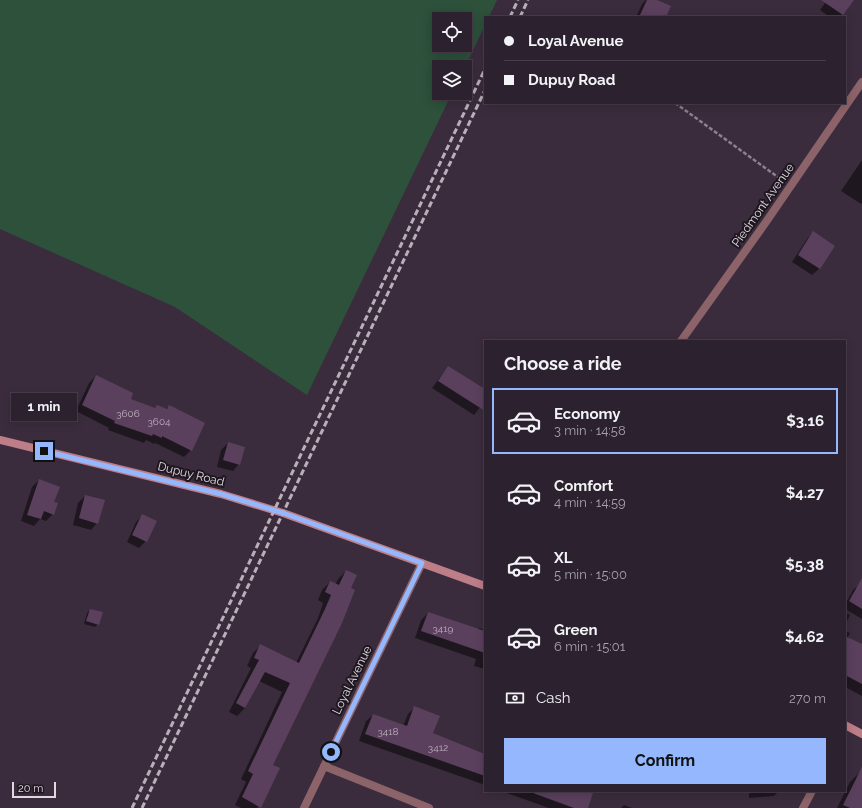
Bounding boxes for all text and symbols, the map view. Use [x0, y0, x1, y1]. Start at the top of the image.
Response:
map controls [432, 12, 472, 100]
button: locate [432, 12, 472, 52]
text: Loyal Avenue [528, 32, 624, 50]
button: layers [432, 60, 472, 100]
text: Dupuy Road [528, 71, 615, 89]
street label: Piedmont Avenue [729, 161, 797, 249]
text: Choose a ride [504, 353, 622, 374]
callout: 1 min [11, 393, 77, 421]
text: 1 min [28, 399, 60, 414]
icon: car [506, 403, 542, 439]
text: Economy [554, 405, 621, 423]
house number: 3606 [116, 408, 140, 419]
text: $3.16 [786, 412, 824, 430]
house number: 3604 [148, 416, 171, 427]
text: 3 min · 14:58 [554, 423, 626, 438]
route end [35, 442, 53, 460]
street label: Dupuy Road [156, 459, 226, 489]
icon: car [506, 475, 542, 511]
text: Comfort [554, 477, 613, 495]
text: $4.27 [786, 484, 824, 502]
text: 4 min · 14:59 [554, 495, 626, 510]
icon: car [506, 547, 542, 583]
text: XL [554, 549, 572, 567]
text: $5.38 [785, 556, 824, 574]
text: 5 min · 15:00 [554, 567, 627, 582]
icon: car [506, 619, 542, 655]
text: Green [554, 621, 598, 639]
house number: 3419 [433, 623, 454, 634]
text: $4.62 [785, 628, 824, 646]
text: 6 min · 15:01 [554, 639, 625, 654]
street label: Loyal Avenue [329, 644, 375, 716]
icon: cash [504, 687, 526, 709]
text: Cash [536, 689, 570, 707]
text: 270 m [789, 691, 826, 706]
house number: 3418 [377, 726, 399, 737]
button: Confirm [504, 738, 826, 784]
house number: 3412 [428, 742, 448, 753]
route start [322, 743, 340, 761]
scale bar [12, 780, 56, 799]
text: 20 m [18, 782, 43, 795]

